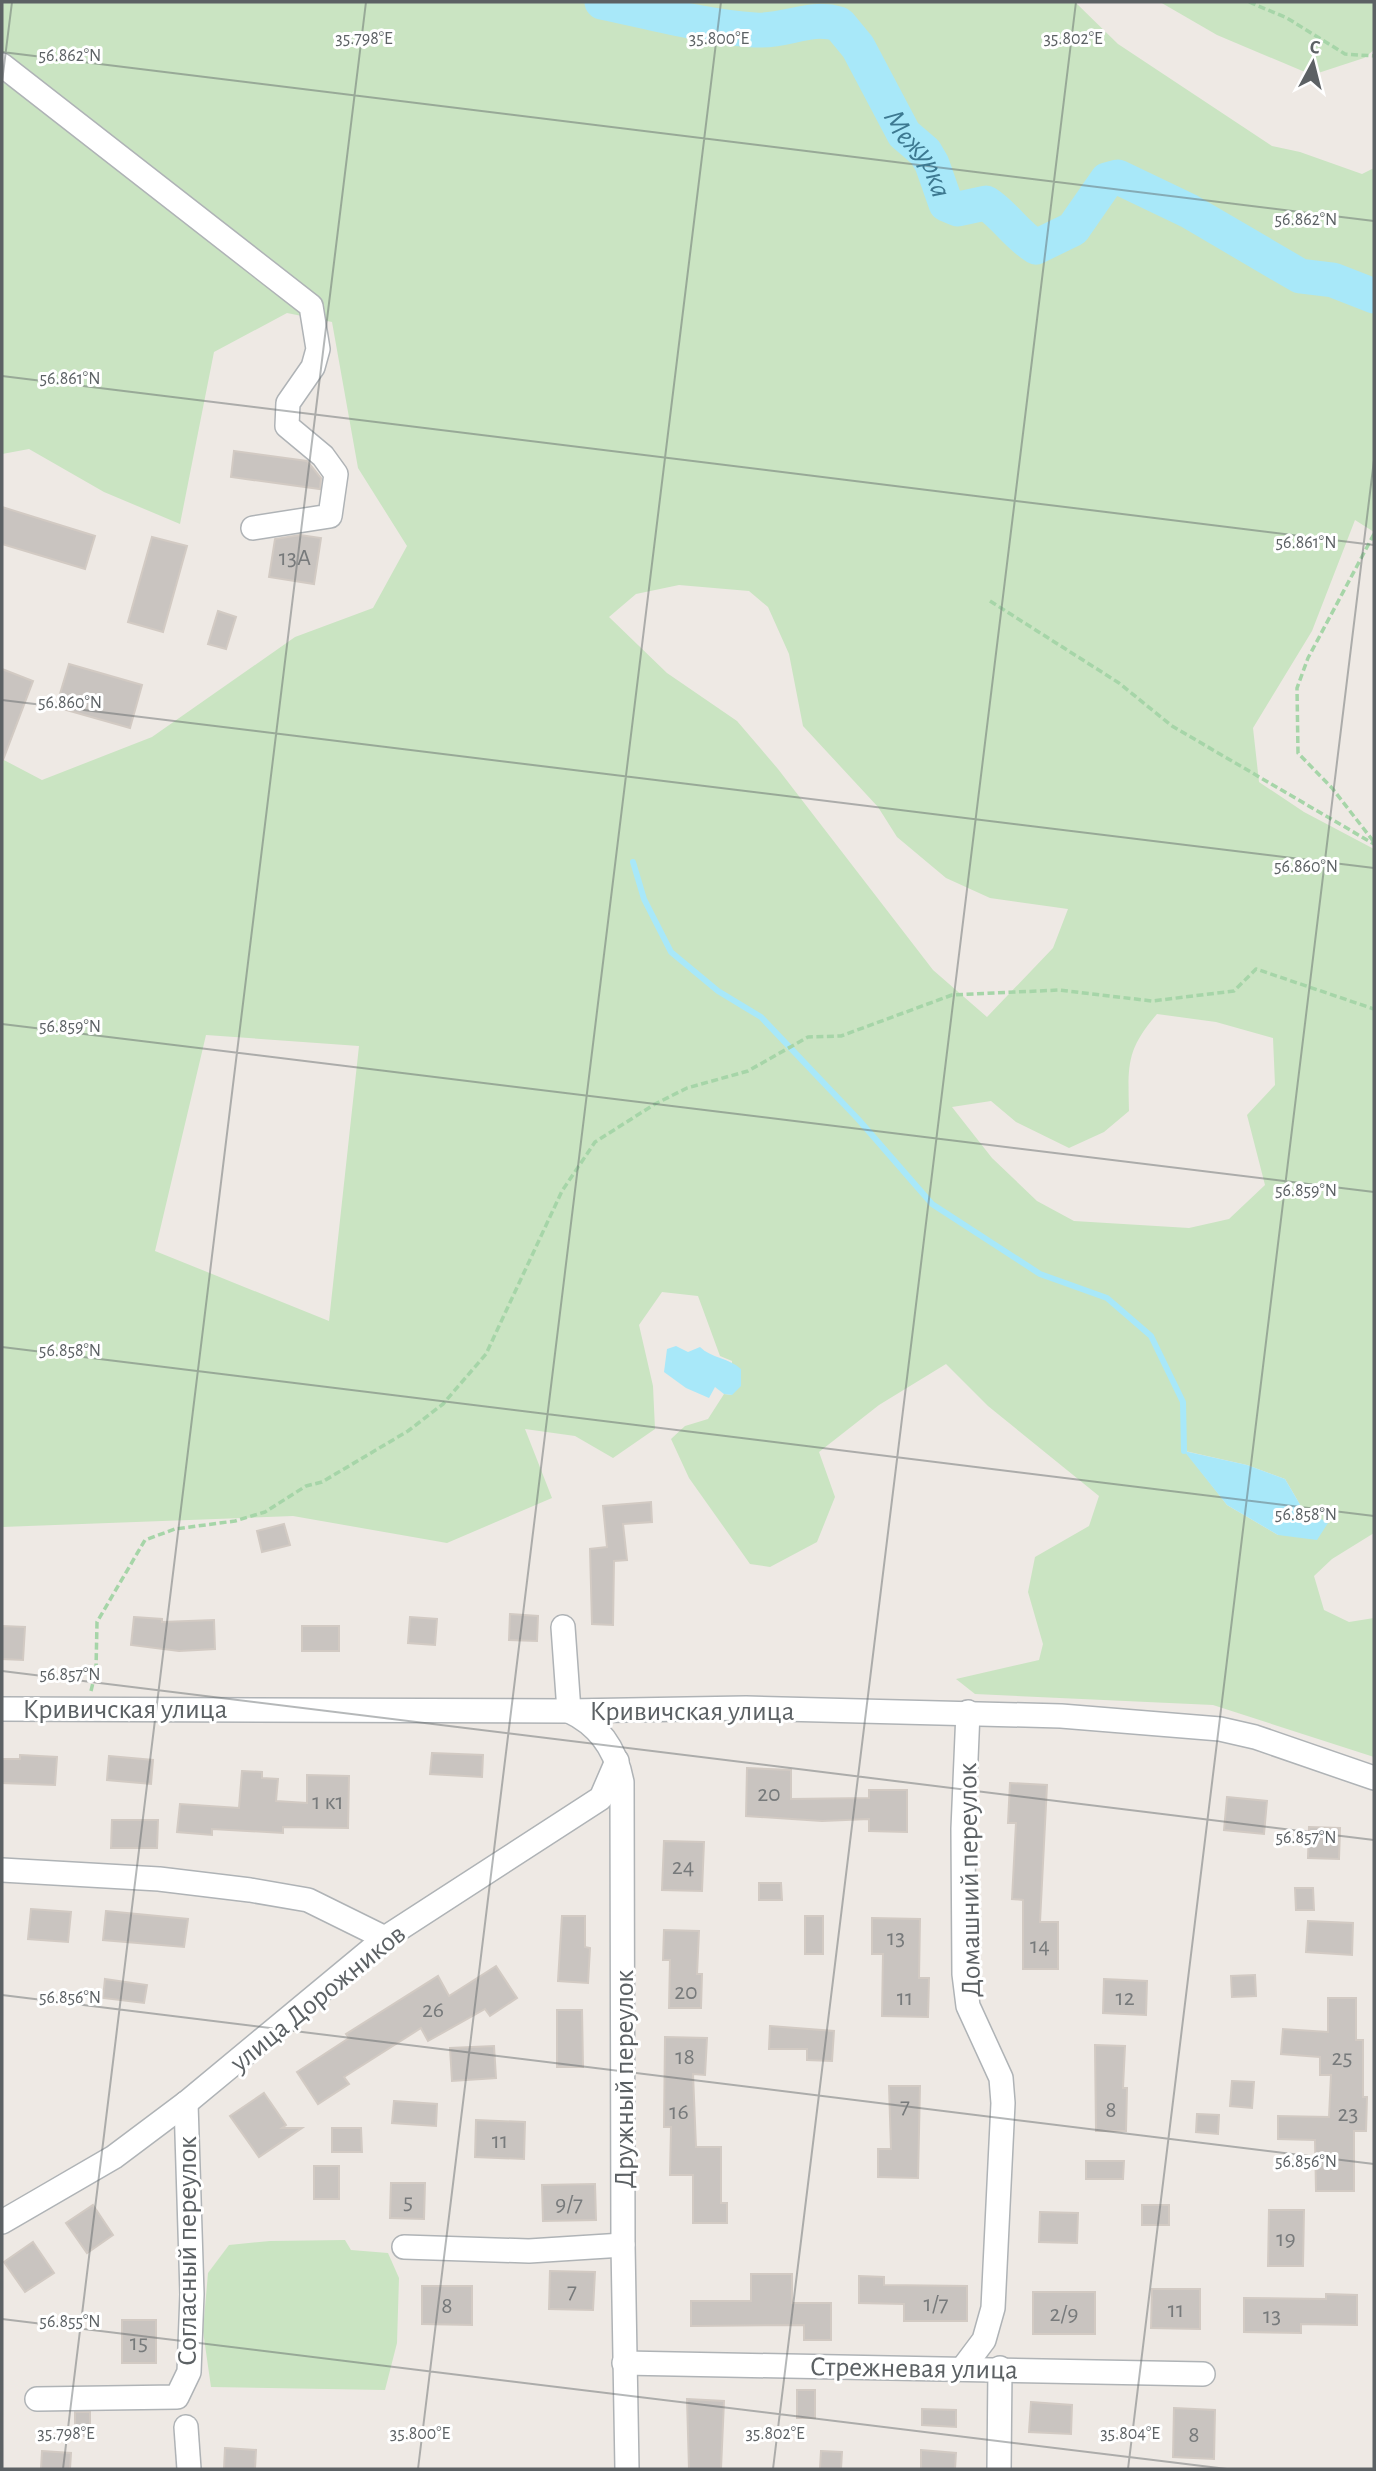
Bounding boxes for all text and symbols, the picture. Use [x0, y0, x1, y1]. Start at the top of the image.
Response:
north arrow [1278, 28, 1348, 98]
text: 35.798°E [335, 30, 393, 48]
text: 35.800°E [689, 30, 750, 48]
text: 35.802°E [1043, 30, 1103, 48]
text: С [1309, 38, 1321, 58]
text: 56.862°N [39, 47, 101, 65]
water label: Межурка [878, 105, 956, 201]
text: 56.862°N [1275, 211, 1337, 229]
text: 56.861°N [40, 370, 100, 388]
text: 56.861°N [1276, 534, 1336, 552]
house number: 13А [279, 546, 311, 570]
text: 56.860°N [38, 694, 102, 712]
text: 56.860°N [1274, 858, 1338, 876]
text: 56.859°N [39, 1018, 101, 1036]
text: 56.859°N [1275, 1182, 1337, 1200]
text: 56.858°N [39, 1342, 101, 1360]
text: 56.858°N [1275, 1506, 1337, 1524]
text: 56.857°N [39, 1666, 101, 1684]
street label: Кривичская улица [22, 1696, 228, 1724]
street label: Кривичская улица [589, 1698, 795, 1726]
street label: Домашний переулок [954, 1762, 986, 1997]
house number: 20 [757, 1782, 781, 1806]
house number: 1 к1 [312, 1790, 344, 1814]
text: 56.857°N [1275, 1829, 1337, 1847]
house number: 24 [672, 1855, 694, 1879]
street label: улица Дорожников [225, 1920, 411, 2078]
house number: 13 [887, 1926, 905, 1950]
house number: 14 [1030, 1934, 1050, 1958]
street label: Дружный переулок [611, 1970, 639, 2188]
house number: 20 [674, 1980, 698, 2004]
house number: 11 [897, 1986, 913, 2010]
house number: 12 [1115, 1986, 1135, 2010]
text: 56.856°N [39, 1989, 101, 2007]
house number: 26 [422, 1998, 444, 2022]
house number: 18 [675, 2045, 695, 2069]
house number: 25 [1332, 2046, 1352, 2070]
house number: 7 [900, 2094, 910, 2118]
house number: 8 [1105, 2098, 1117, 2122]
house number: 16 [669, 2100, 689, 2124]
house number: 23 [1338, 2102, 1358, 2126]
house number: 11 [492, 2129, 508, 2153]
street label: Согласный переулок [174, 2136, 202, 2366]
text: 56.856°N [1275, 2153, 1337, 2171]
house number: 5 [403, 2190, 413, 2214]
house number: 9/7 [555, 2192, 583, 2216]
house number: 19 [1276, 2227, 1296, 2251]
house number: 7 [567, 2279, 577, 2303]
house number: 1/7 [923, 2292, 949, 2316]
house number: 8 [441, 2294, 453, 2318]
house number: 11 [1168, 2298, 1184, 2322]
house number: 2/9 [1049, 2302, 1079, 2326]
house number: 13 [1263, 2304, 1281, 2328]
text: 56.855°N [39, 2313, 101, 2331]
house number: 15 [130, 2331, 148, 2355]
street label: Стрежневая улица [810, 2353, 1018, 2385]
house number: 8 [1188, 2423, 1200, 2447]
text: 35.798°E [37, 2425, 95, 2443]
text: 35.800°E [390, 2425, 451, 2443]
text: 35.802°E [745, 2425, 805, 2443]
text: 35.804°E [1100, 2425, 1160, 2443]

